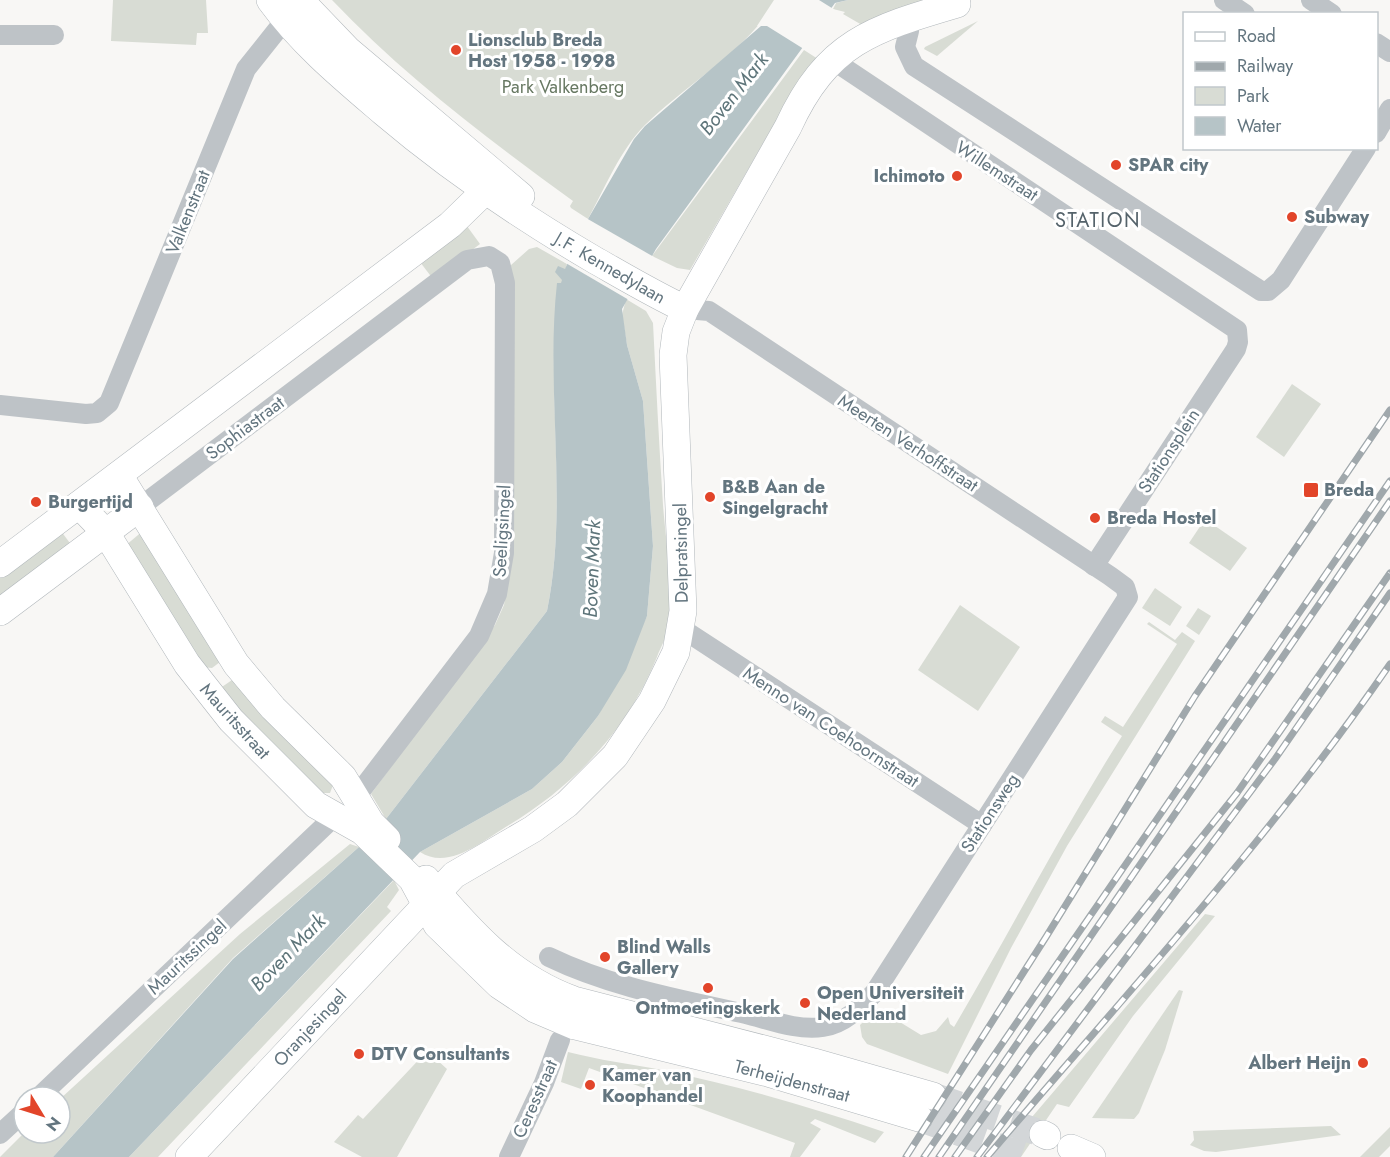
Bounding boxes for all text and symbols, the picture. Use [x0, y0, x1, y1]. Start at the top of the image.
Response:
legend [1183, 12, 1378, 150]
text: Road [1237, 23, 1276, 49]
place label: Lionsclub Breda Host 1958 - 1998 [468, 27, 616, 74]
marker: Lionsclub Breda Host 1958 - 1998 [449, 43, 463, 57]
water label: Boven Mark [693, 45, 776, 141]
text: Railway [1237, 53, 1293, 79]
park label: Park Valkenberg [502, 74, 624, 100]
text: Park [1237, 83, 1269, 109]
text: Water [1237, 113, 1282, 139]
street label: Willemstraat [951, 135, 1044, 208]
place label: SPAR city [1128, 152, 1209, 178]
marker: SPAR city [1109, 158, 1123, 172]
place label: Ichimoto [873, 163, 945, 189]
street label: Valkenstraat [159, 165, 217, 258]
marker: Ichimoto [950, 169, 964, 183]
place label: Subway [1304, 204, 1370, 230]
district label: STATION [1055, 206, 1141, 235]
marker: Subway [1285, 210, 1299, 224]
street label: J.F. Kennedylaan [548, 225, 670, 310]
street label: Meerten Verhoffstraat [833, 388, 984, 499]
street label: Sophiastraat [200, 389, 290, 466]
street label: Stationsplein [1132, 404, 1206, 498]
place label: B&B Aan de Singelgracht [722, 474, 828, 521]
place label: Breda [1324, 477, 1374, 503]
marker: Breda [1302, 481, 1320, 499]
street label: Seeligsingel [487, 484, 517, 578]
place label: Burgertijd [48, 489, 133, 515]
marker: B&B Aan de Singelgracht [703, 490, 717, 504]
marker: Burgertijd [29, 495, 43, 509]
street label: Delpratsingel [667, 503, 695, 603]
place label: Breda Hostel [1107, 505, 1216, 531]
marker: Breda Hostel [1088, 511, 1102, 525]
water label: Boven Mark [576, 518, 608, 618]
street label: Menno van Coehoornstraat [738, 660, 925, 794]
street label: Mauritsstraat [194, 677, 277, 765]
street label: Stationsweg [955, 768, 1025, 858]
water label: Boven Mark [244, 907, 333, 998]
street label: Mauritssingel [142, 913, 232, 1001]
place label: Blind Walls Gallery [617, 934, 711, 981]
marker: Blind Walls Gallery [598, 950, 612, 964]
place label: Open Universiteit Nederland [817, 980, 964, 1027]
marker: Ontmoetingskerk [701, 981, 715, 995]
street label: Oranjesingel [267, 984, 353, 1072]
place label: Ontmoetingskerk [636, 995, 781, 1021]
marker: Open Universiteit Nederland [798, 996, 812, 1010]
place label: DTV Consultants [371, 1041, 510, 1067]
marker: DTV Consultants [352, 1047, 366, 1061]
place label: Albert Heijn [1247, 1050, 1351, 1076]
street label: Terheijdenstraat [732, 1053, 853, 1109]
street label: Ceresstraat [506, 1055, 564, 1142]
marker: Albert Heijn [1356, 1056, 1370, 1070]
place label: Kamer van Koophandel [602, 1062, 703, 1109]
marker: Kamer van Koophandel [583, 1078, 597, 1092]
north arrow [12, 1085, 72, 1145]
text: N [40, 1112, 66, 1136]

